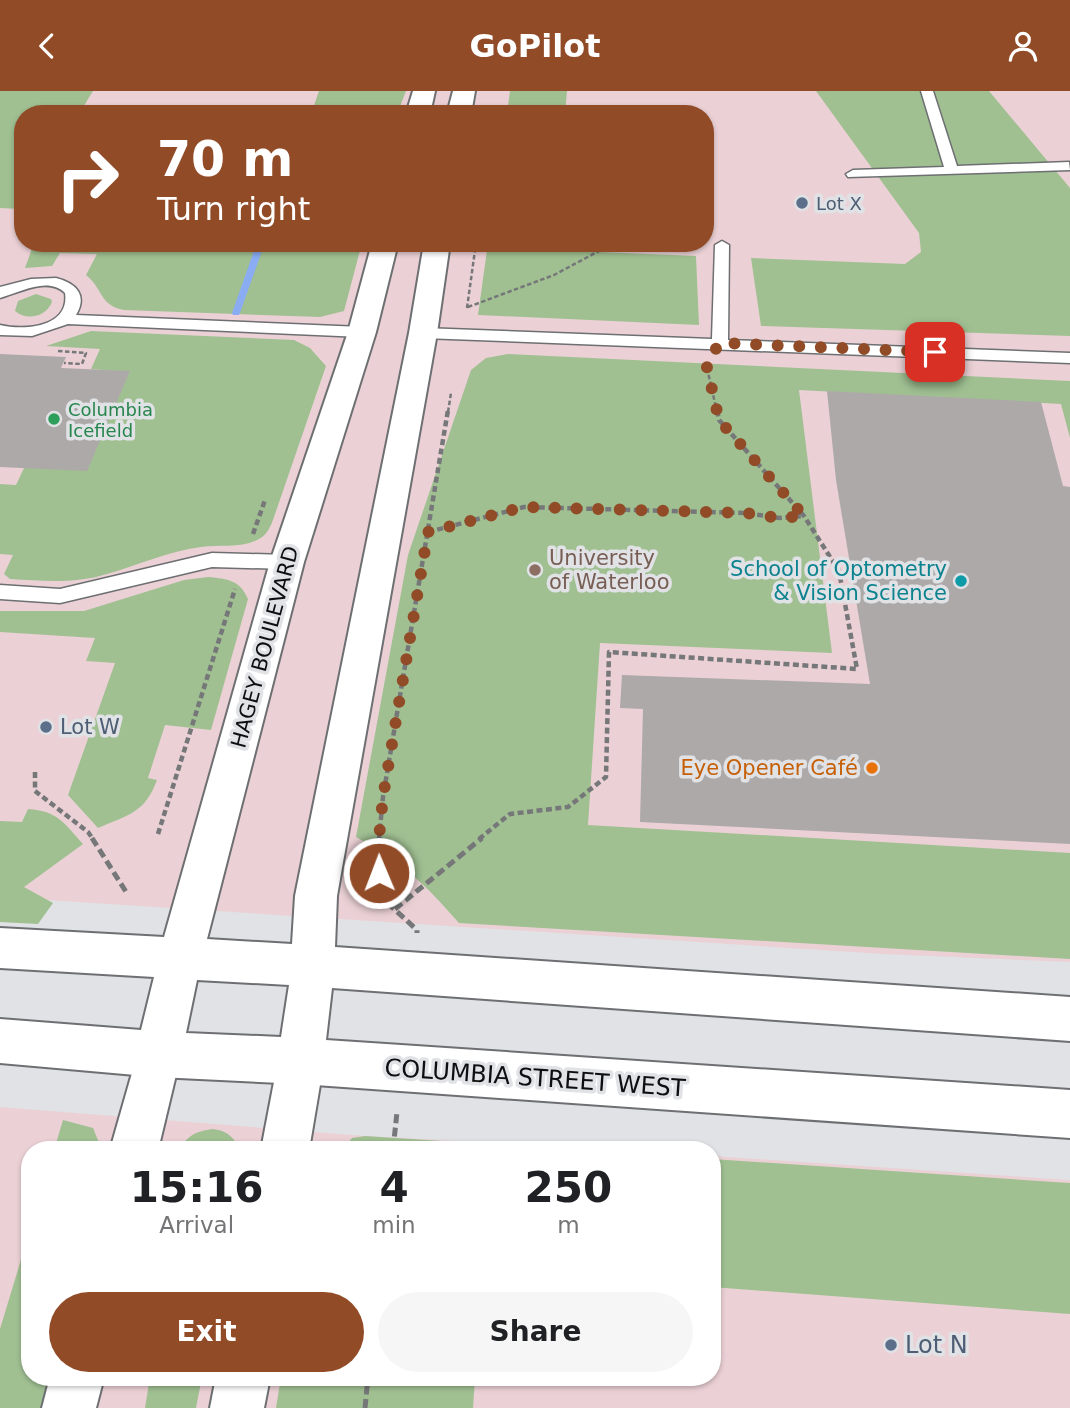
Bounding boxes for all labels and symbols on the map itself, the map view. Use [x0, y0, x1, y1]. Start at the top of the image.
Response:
place label: Lot X [816, 193, 862, 214]
marker: Lot X [794, 195, 810, 211]
pin [905, 322, 965, 382]
place label: Columbia Icefield [68, 399, 153, 441]
marker: Columbia Icefield [46, 411, 62, 427]
street label: HAGEY BOULEVARD [227, 543, 303, 751]
place label: University of Waterloo [549, 546, 670, 594]
place label: School of Optometry & Vision Science [730, 557, 947, 605]
marker: University of Waterloo [527, 562, 543, 578]
marker: School of Optometry & Vision Science [953, 573, 969, 589]
place label: Lot W [60, 715, 120, 739]
marker: Lot W [38, 719, 54, 735]
place label: Eye Opener Café [681, 756, 858, 780]
marker: Eye Opener Café [864, 760, 880, 776]
position arrow [342, 836, 416, 910]
street label: COLUMBIA STREET WEST [384, 1054, 687, 1103]
place label: Lot N [905, 1331, 968, 1359]
marker: Lot N [883, 1337, 899, 1353]

